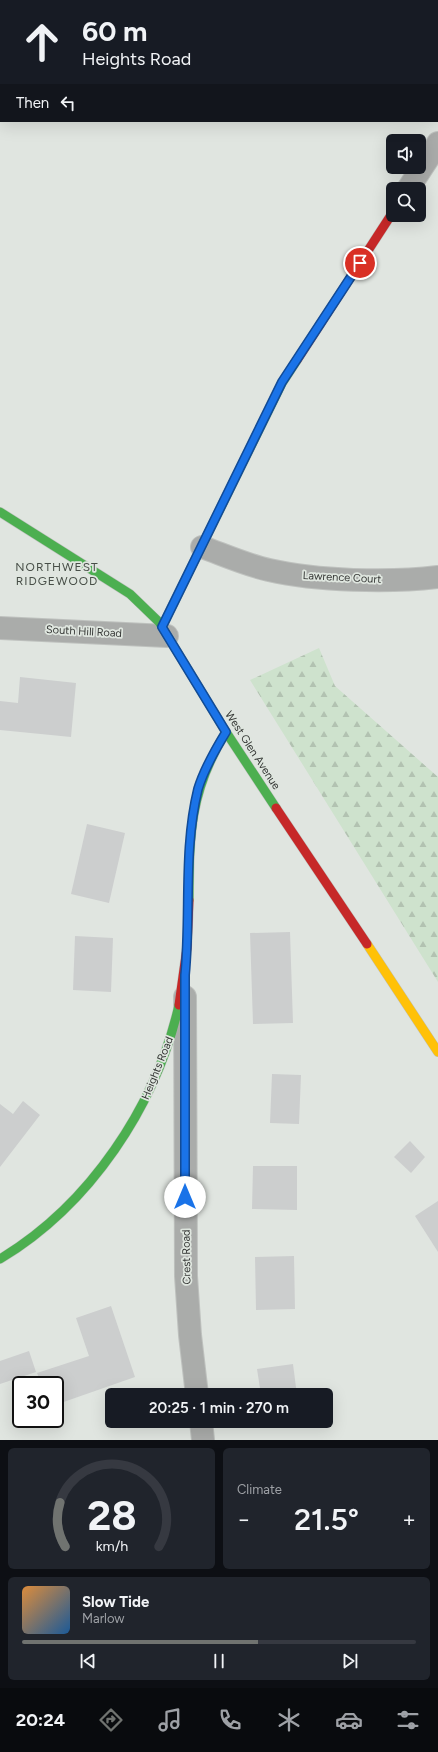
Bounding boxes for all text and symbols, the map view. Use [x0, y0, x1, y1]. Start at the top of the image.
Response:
text: 60 m [82, 14, 147, 48]
icon: ahead [16, 16, 68, 68]
text: Heights Road [82, 48, 191, 70]
icon: left [57, 92, 79, 114]
text: Then [16, 94, 49, 112]
map controls [386, 134, 426, 222]
button: sound [386, 134, 426, 174]
button: search [386, 182, 426, 222]
pin [343, 246, 377, 280]
icon: arrive [349, 252, 371, 274]
district label: NORTHWEST RIDGEWOOD [15, 560, 99, 588]
street label: Lawrence Court [302, 569, 382, 586]
street label: South Hill Road [46, 623, 122, 640]
street label: West Glen Avenue [222, 709, 283, 792]
street label: Heights Road [139, 1035, 176, 1102]
position arrow [164, 1176, 206, 1218]
street label: Crest Road [180, 1229, 193, 1285]
speed limit sign: 30 [12, 1376, 64, 1428]
text: 20:25 · 1 min · 270 m [149, 1399, 289, 1417]
text: Climate [237, 1482, 282, 1497]
text: 28 [87, 1489, 136, 1539]
text: 21.5° [294, 1501, 359, 1538]
text: − [237, 1506, 251, 1533]
text: + [402, 1506, 416, 1533]
text: km/h [95, 1536, 128, 1554]
text: Slow Tide [82, 1593, 149, 1611]
text: Marlow [82, 1611, 124, 1626]
icon: previous [77, 1650, 99, 1672]
icon: pause [208, 1650, 230, 1672]
icon: next [339, 1650, 361, 1672]
icon: directions [97, 1706, 125, 1734]
icon: music [156, 1706, 184, 1734]
icon: phone [216, 1706, 244, 1734]
icon: climate [275, 1706, 303, 1734]
icon: car [335, 1706, 363, 1734]
icon: filters [394, 1706, 422, 1734]
text: 20:24 [16, 1709, 65, 1731]

